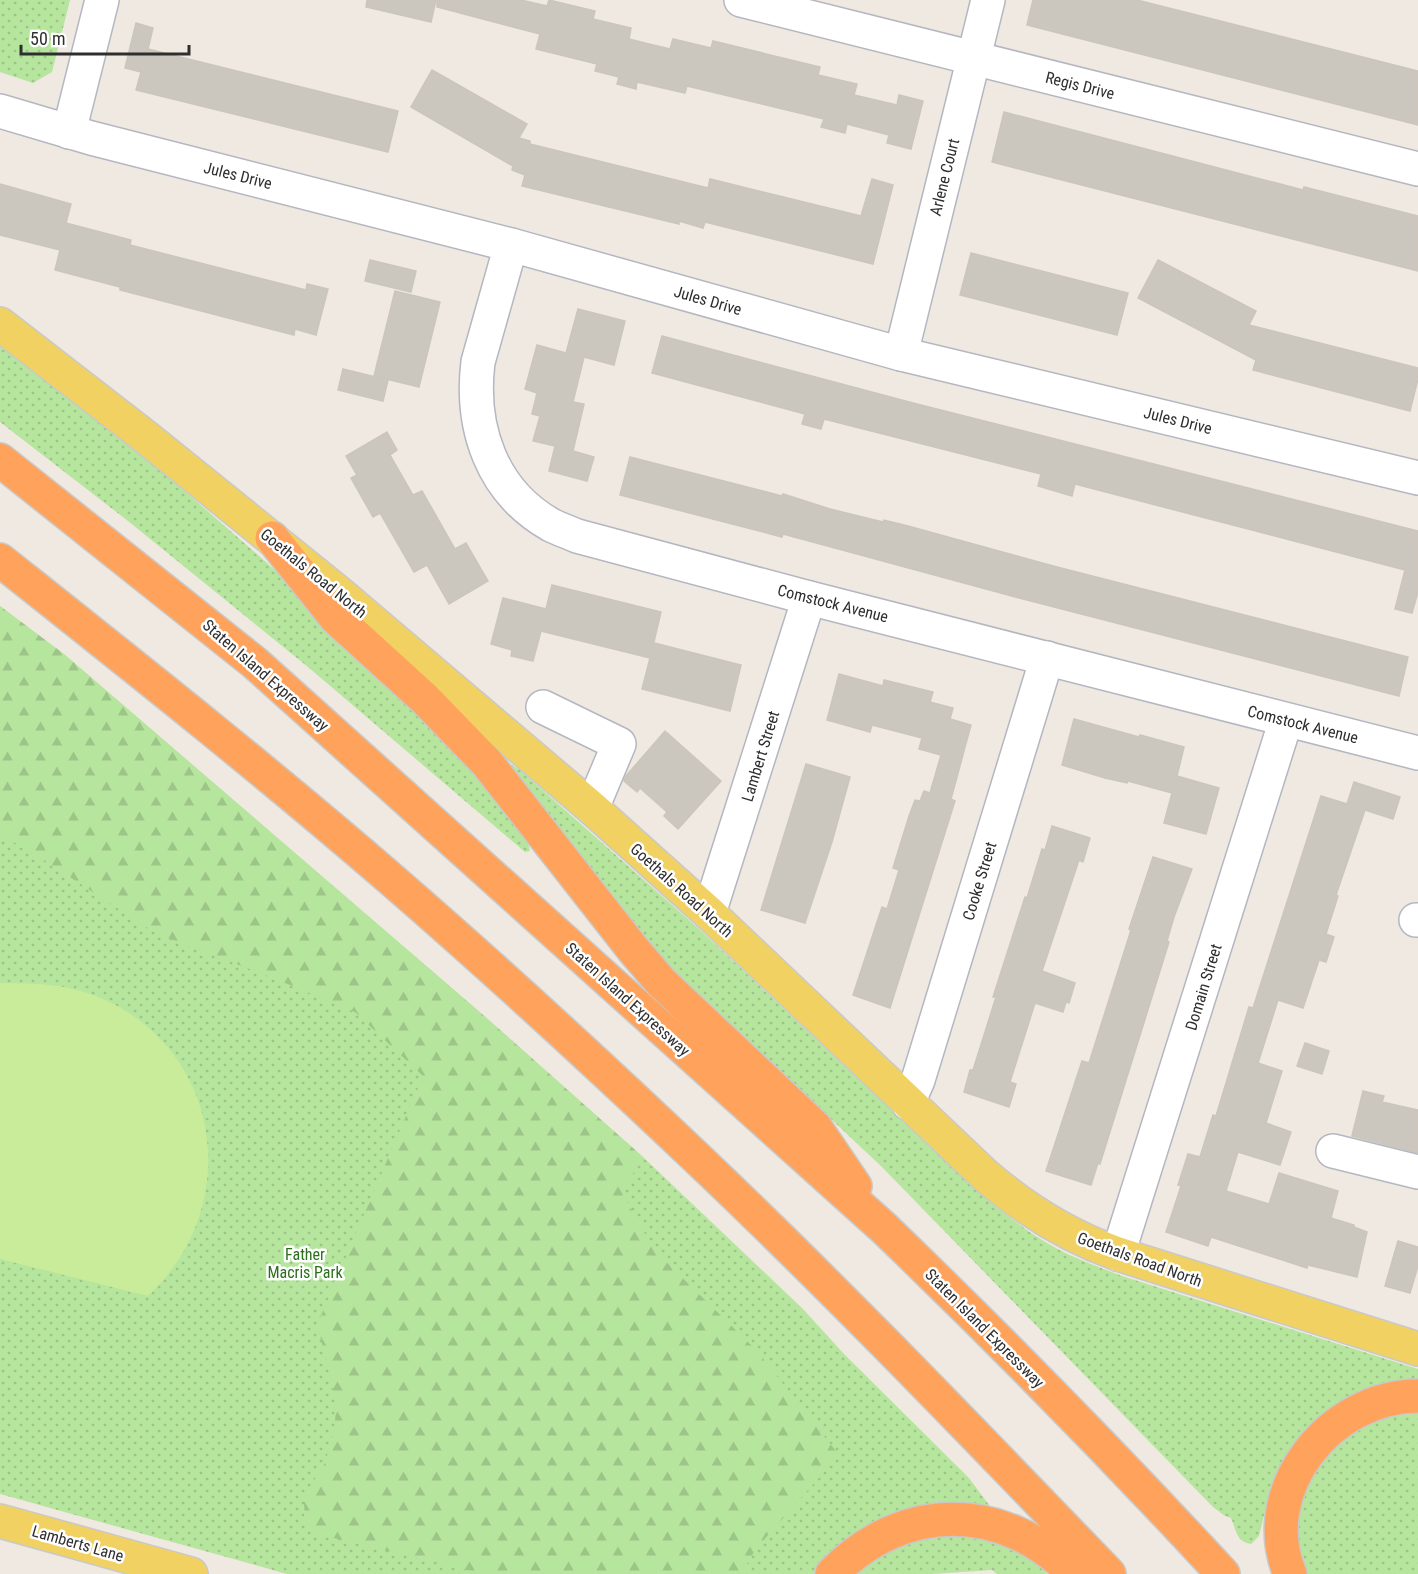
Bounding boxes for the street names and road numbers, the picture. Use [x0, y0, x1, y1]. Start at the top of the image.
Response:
street label: Regis Drive [1043, 68, 1116, 103]
street label: Arlene Court [926, 136, 963, 218]
street label: Jules Drive [202, 158, 274, 193]
street label: Jules Drive [672, 282, 744, 319]
street label: Jules Drive [1142, 403, 1214, 438]
street label: Goethals Road North [257, 525, 371, 622]
street label: Comstock Avenue [776, 581, 890, 626]
street label: Staten Island Expressway [199, 616, 333, 735]
street label: Comstock Avenue [1246, 702, 1360, 747]
street label: Lambert Street [738, 708, 783, 804]
street label: Goethals Road North [627, 839, 737, 941]
street label: Cooke Street [959, 839, 1000, 923]
street label: Staten Island Expressway [562, 939, 694, 1060]
street label: Domain Street [1181, 941, 1226, 1033]
street label: Goethals Road North [1075, 1228, 1205, 1291]
street label: Staten Island Expressway [921, 1265, 1048, 1392]
street label: Lamberts Lane [30, 1521, 126, 1566]

